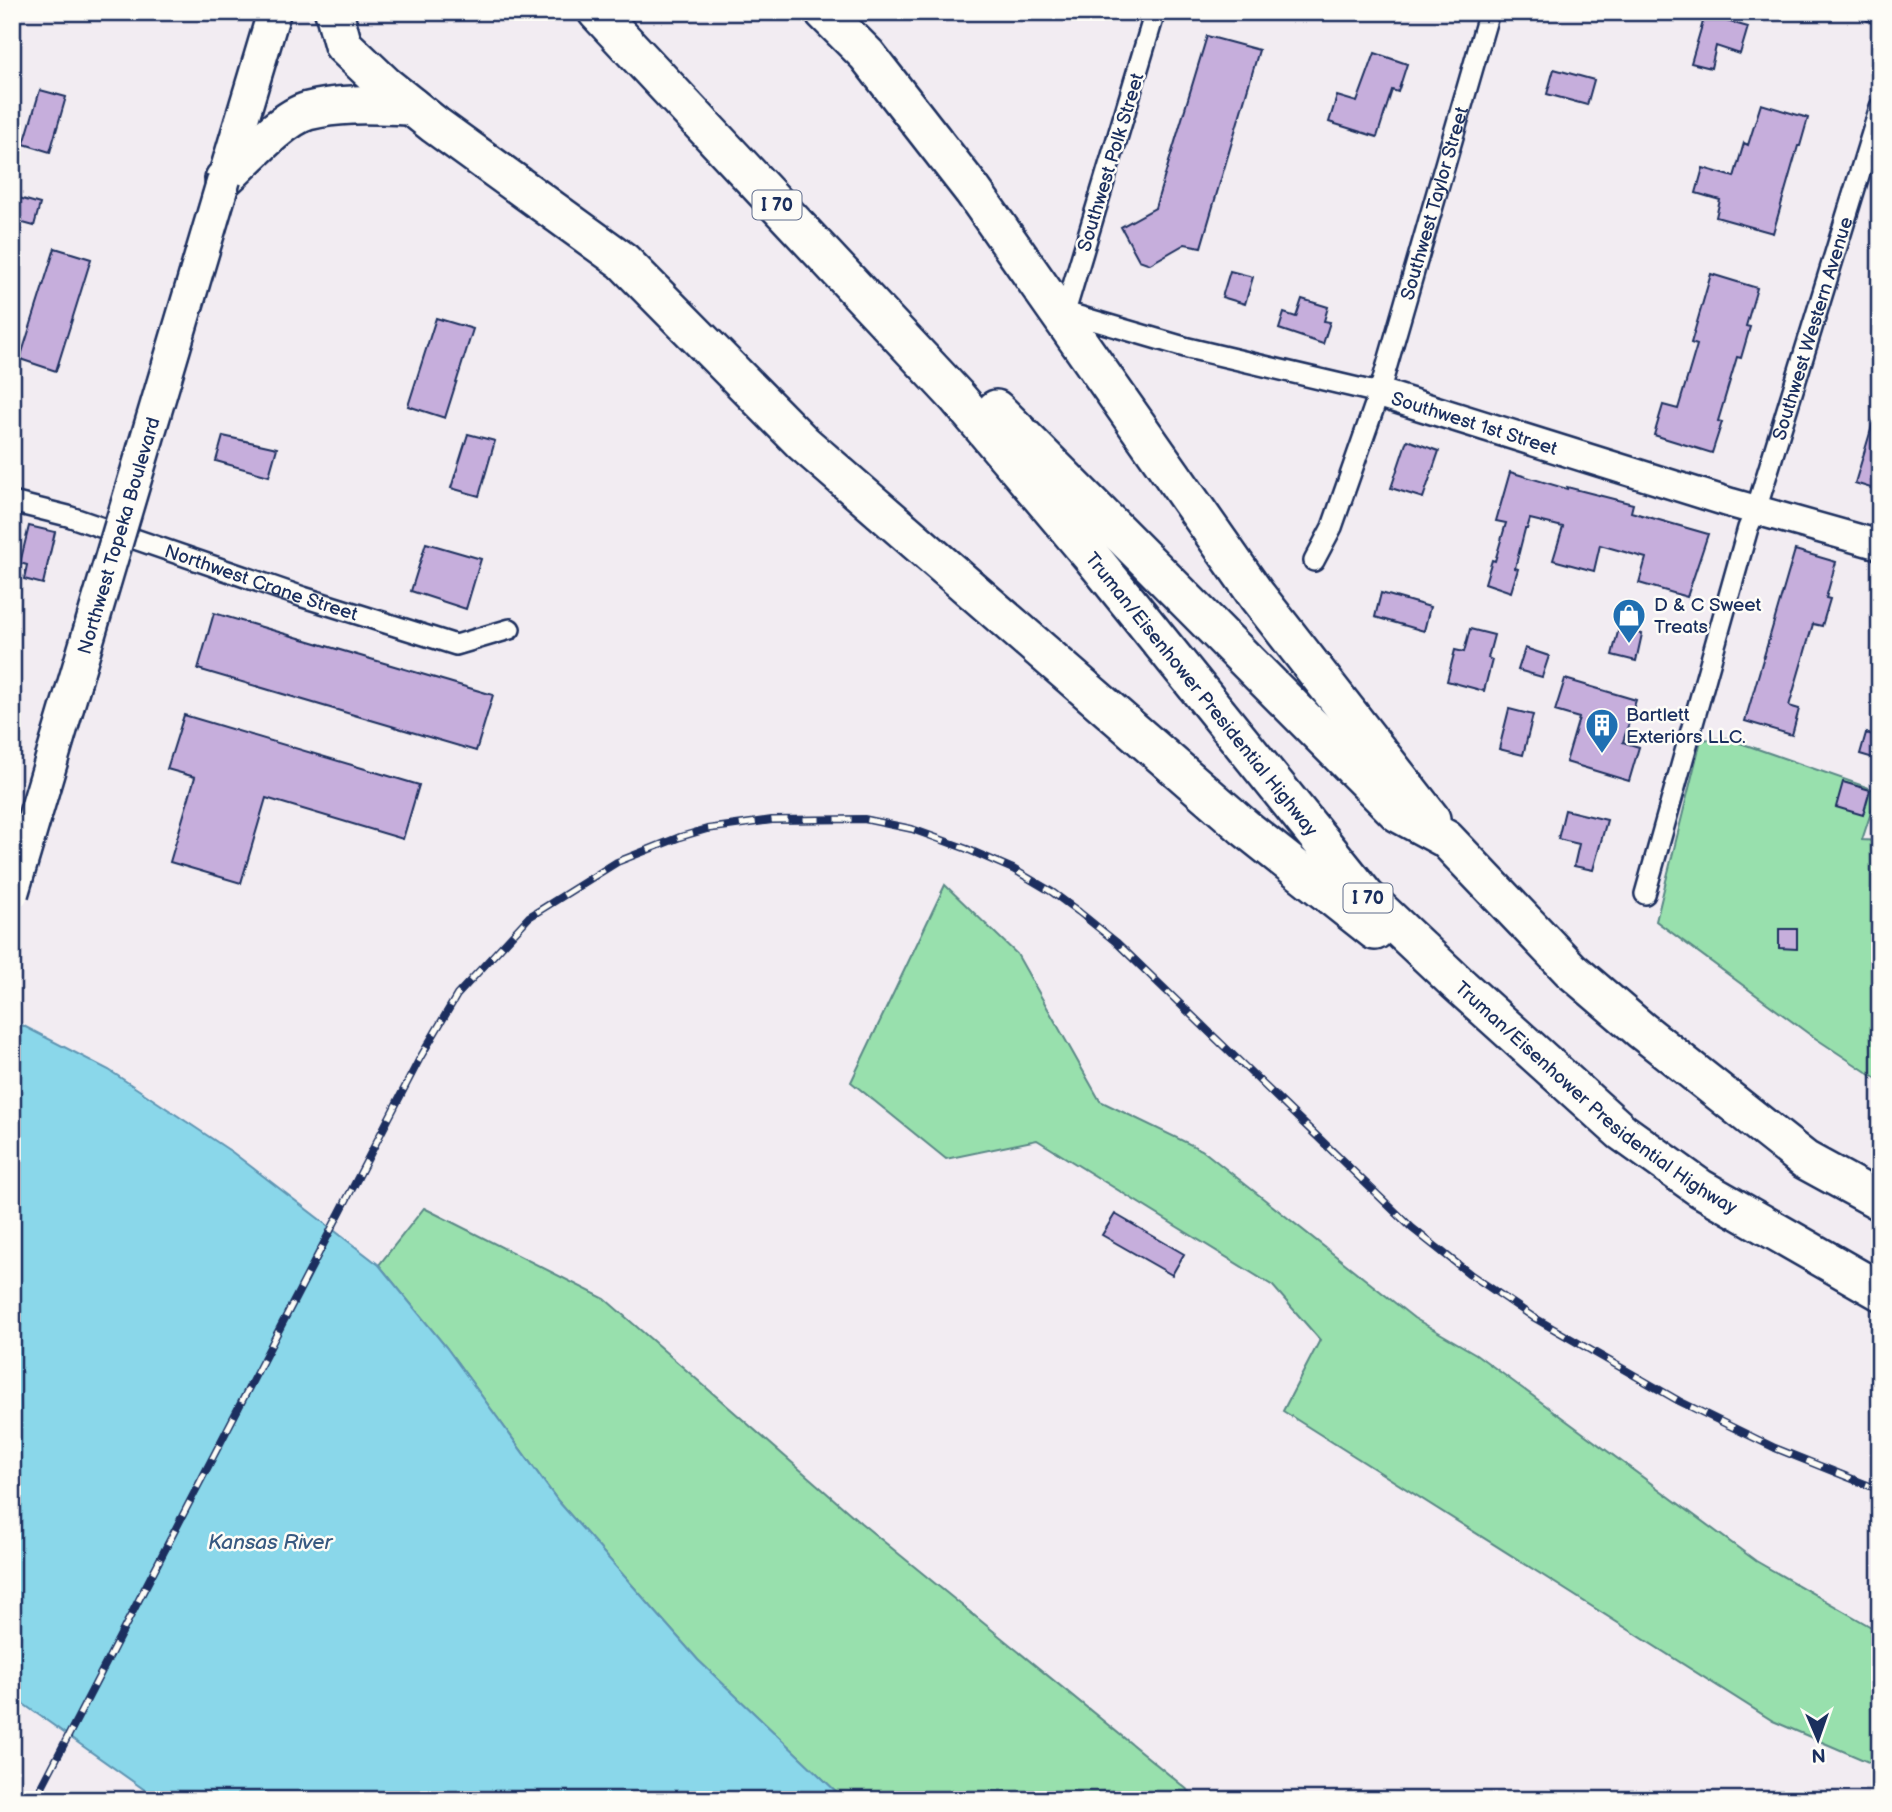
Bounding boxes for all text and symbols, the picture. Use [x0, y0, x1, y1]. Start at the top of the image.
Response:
street label: Southwest Polk Street [1073, 70, 1150, 255]
street label: Southwest Taylor Street [1396, 104, 1474, 303]
road number: I 70 [752, 190, 802, 220]
street label: Southwest Western Avenue [1768, 214, 1859, 443]
street label: Southwest 1st Street [1388, 388, 1560, 461]
street label: Northwest Topeka Boulevard [74, 415, 166, 657]
street label: Northwest Crane Street [161, 540, 360, 626]
street label: Truman/Eisenhower Presidential Highway [1080, 548, 1322, 841]
place label: D & C Sweet Treats [1654, 594, 1762, 639]
shop icon: D & C Sweet Treats [1610, 596, 1648, 645]
place label: Bartlett Exteriors LLC. [1626, 704, 1746, 749]
building icon: Bartlett Exteriors LLC. [1583, 706, 1621, 755]
road number: I 70 [1344, 884, 1392, 912]
street label: Truman/Eisenhower Presidential Highway [1450, 977, 1741, 1220]
water label: Kansas River [208, 1530, 333, 1555]
north arrow [1784, 1703, 1854, 1773]
text: N [1811, 1743, 1826, 1766]

